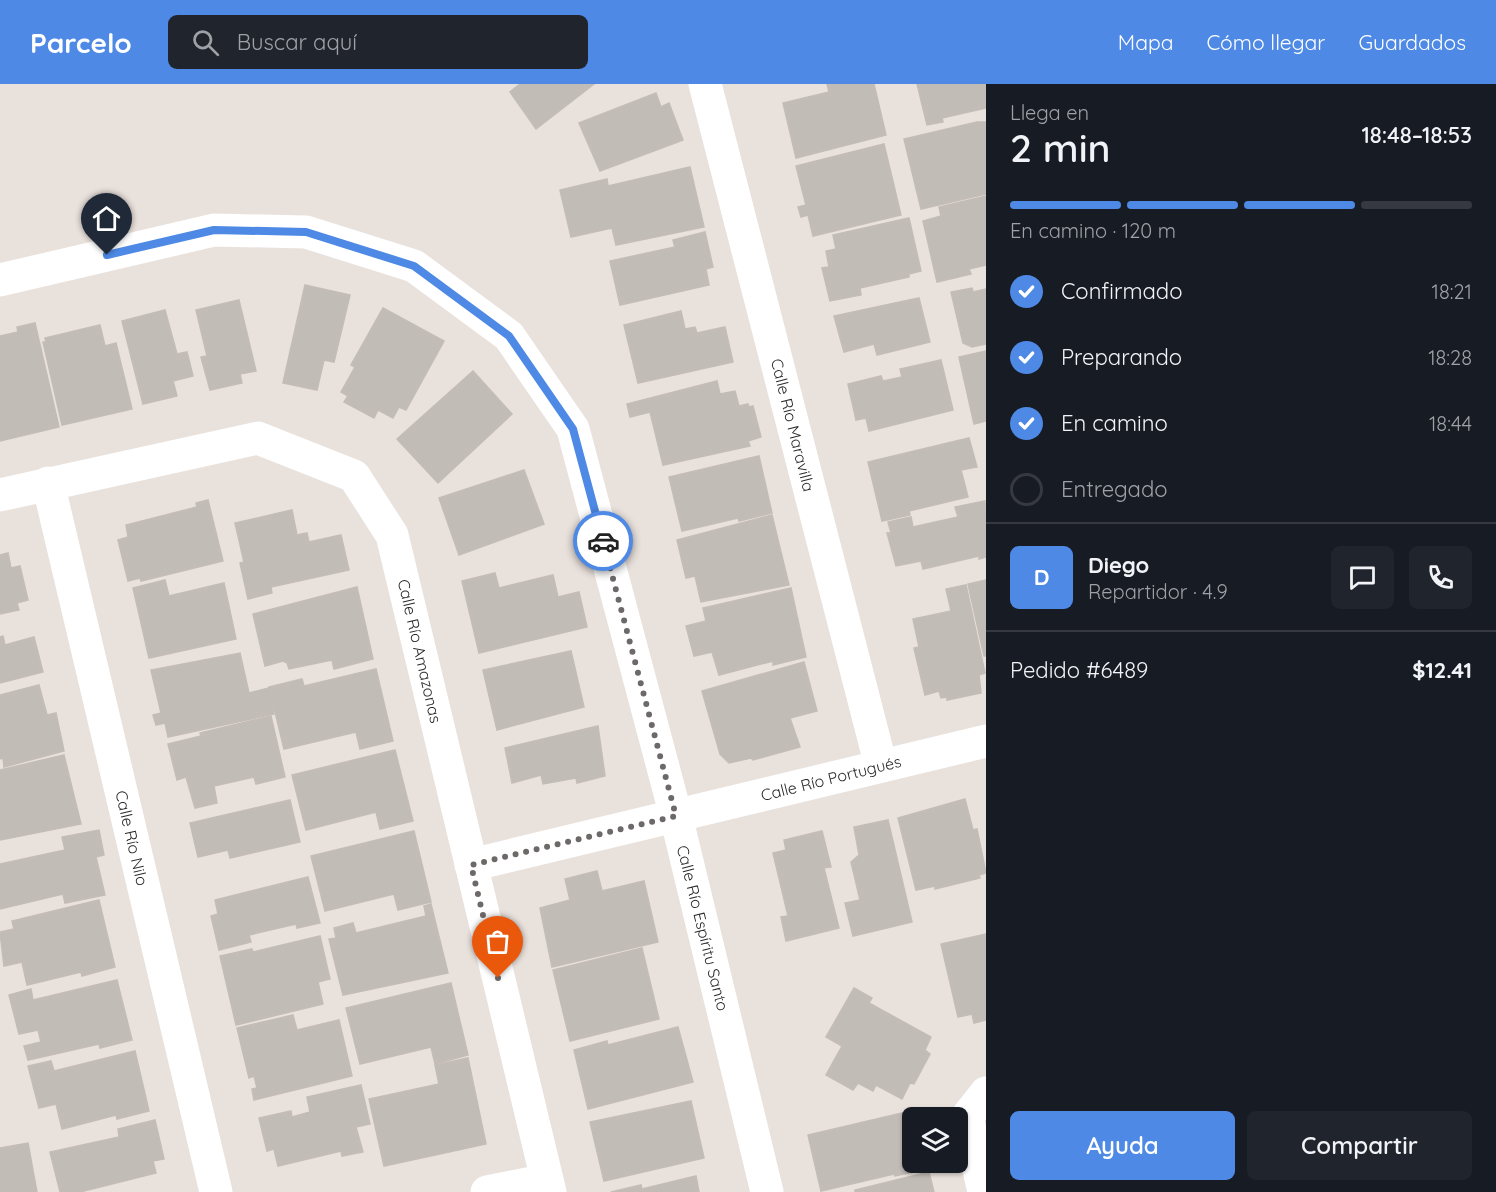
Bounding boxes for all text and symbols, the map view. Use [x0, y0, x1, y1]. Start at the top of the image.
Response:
search box [168, 15, 588, 69]
text: Parcelo [30, 25, 132, 60]
icon: search [189, 26, 222, 59]
text: Buscar aquí [237, 28, 357, 56]
text: Mapa [1118, 29, 1173, 55]
text: Cómo llegar [1206, 29, 1325, 55]
text: Guardados [1358, 29, 1466, 55]
text: Llega en [1010, 100, 1089, 125]
text: 18:48–18:53 [1361, 121, 1472, 149]
text: 2 min [1010, 123, 1111, 172]
pin [81, 193, 132, 255]
icon: home [90, 202, 123, 235]
text: En camino · 120 m [1010, 218, 1176, 243]
icon: check [1010, 275, 1043, 308]
text: Confirmado [1061, 277, 1182, 305]
text: 18:21 [1432, 279, 1472, 304]
icon: check [1010, 341, 1043, 374]
text: Preparando [1061, 343, 1182, 371]
text: 18:28 [1428, 345, 1472, 370]
street label: Calle Río Maravilla [767, 356, 819, 494]
icon: check [1010, 407, 1043, 440]
text: En camino [1061, 409, 1168, 437]
text: 18:44 [1429, 411, 1472, 436]
text: Entregado [1061, 475, 1168, 503]
courier [573, 511, 633, 571]
icon: car [587, 525, 620, 558]
button: chat [1331, 546, 1394, 609]
button: phone [1409, 546, 1472, 609]
text: Diego [1088, 551, 1149, 579]
text: D [1034, 563, 1049, 591]
street label: Calle Río Amazonas [394, 577, 446, 725]
text: Repartidor · 4.9 [1088, 579, 1228, 604]
text: Pedido #6489 [1010, 656, 1148, 684]
text: $12.41 [1412, 656, 1472, 684]
street label: Calle Río Portugués [759, 751, 903, 805]
street label: Calle Río Nilo [111, 788, 153, 888]
street label: Calle Río Espíritu Santo [673, 843, 733, 1013]
pin [472, 916, 523, 978]
icon: bag [481, 925, 514, 958]
map controls [902, 1107, 968, 1173]
button: layers [902, 1107, 968, 1173]
button: Ayuda [1010, 1111, 1235, 1180]
button: Compartir [1247, 1111, 1472, 1180]

